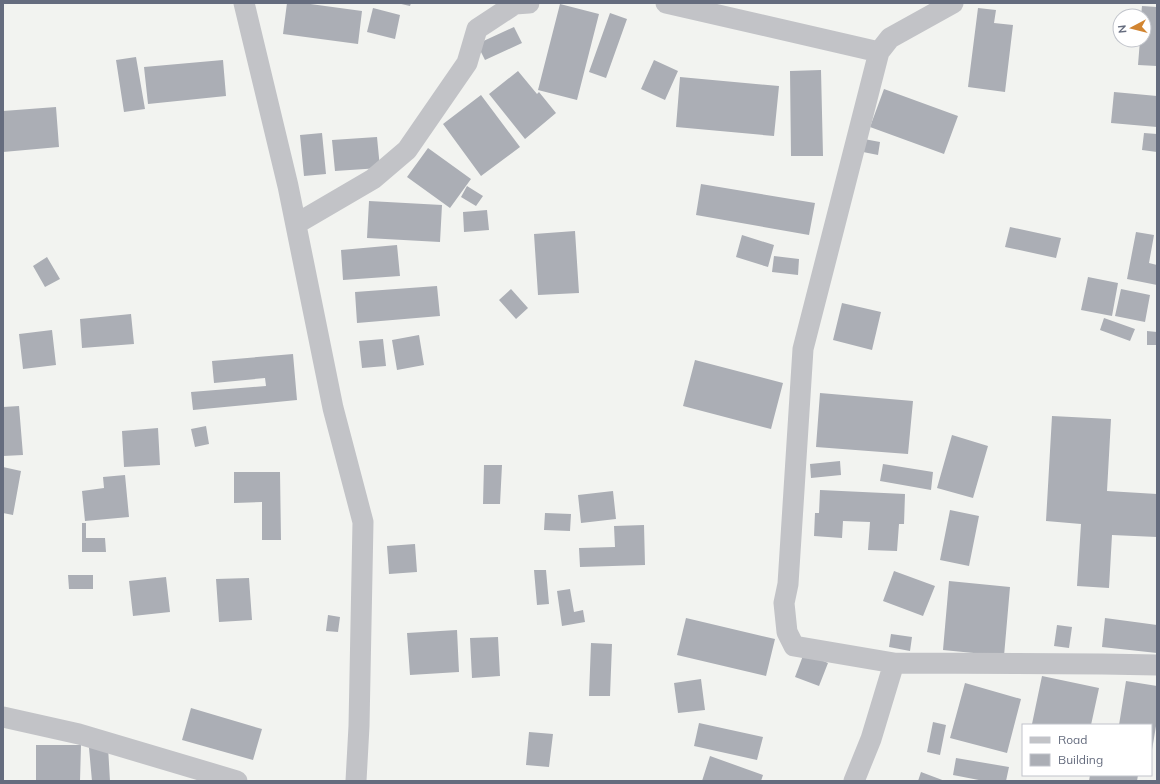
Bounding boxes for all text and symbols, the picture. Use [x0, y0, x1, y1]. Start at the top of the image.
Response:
north arrow [1112, 8, 1152, 48]
text: N [1115, 24, 1130, 34]
legend [1022, 724, 1152, 776]
text: Road [1058, 732, 1087, 747]
text: Building [1058, 752, 1103, 767]

